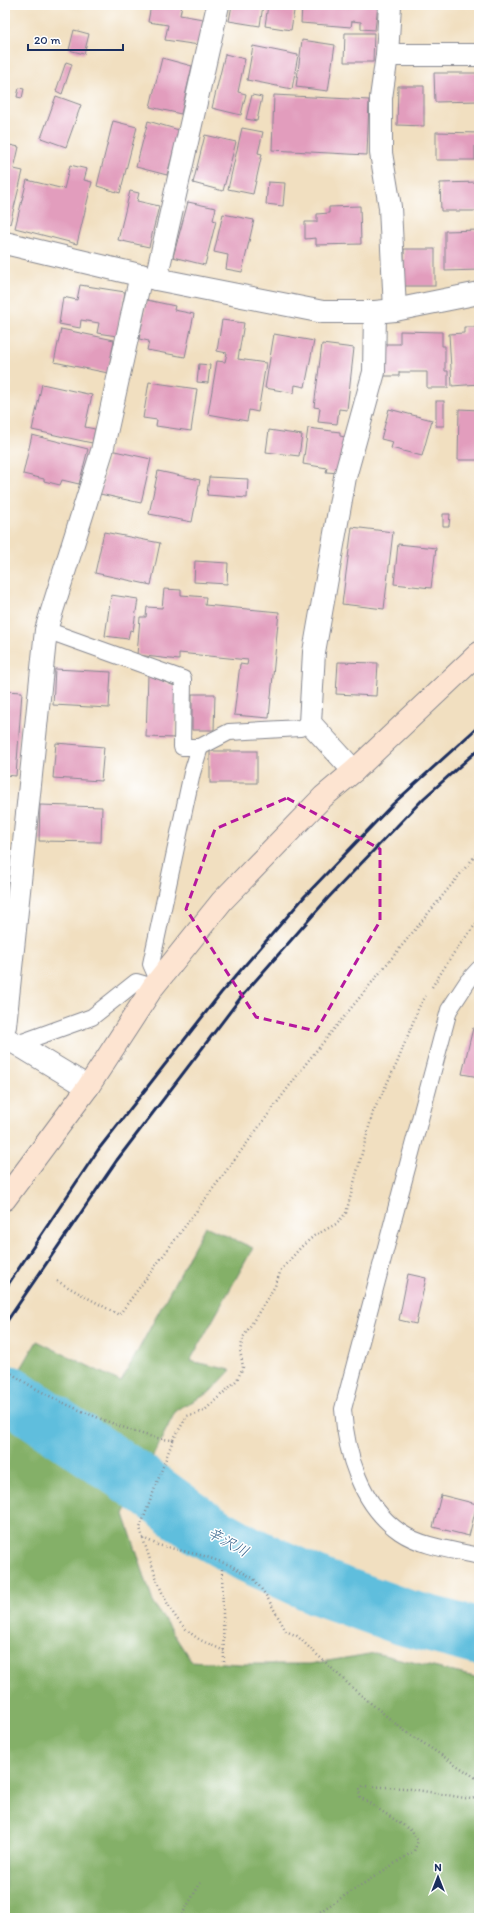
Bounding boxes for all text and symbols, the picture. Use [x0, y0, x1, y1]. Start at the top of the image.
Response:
scale bar [28, 26, 123, 52]
text: 20 m [34, 33, 61, 47]
water label: 辛沢川 [204, 1523, 252, 1561]
north arrow [418, 1857, 458, 1897]
text: N [434, 1861, 442, 1874]

